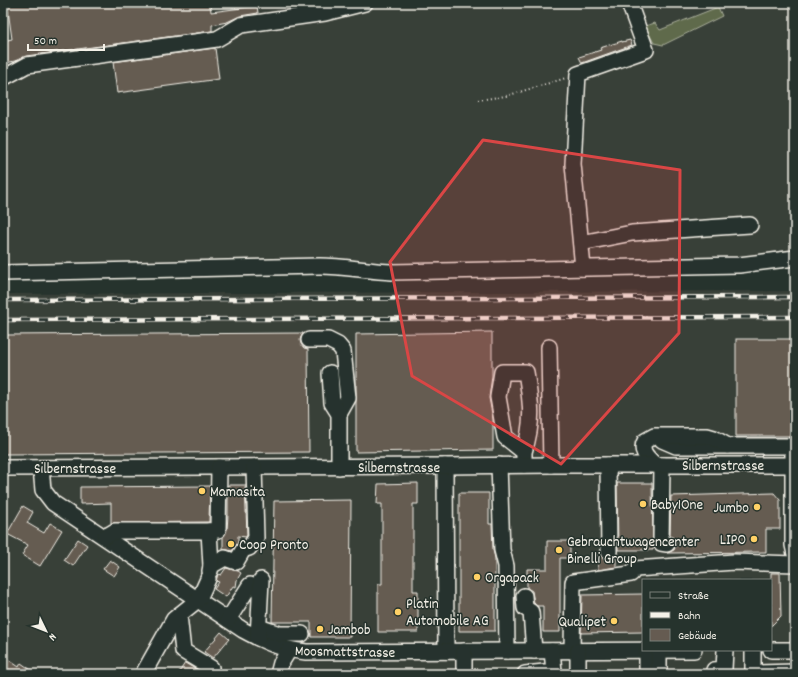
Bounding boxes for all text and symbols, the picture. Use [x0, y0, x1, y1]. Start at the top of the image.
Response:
scale bar [28, 26, 104, 52]
text: 50 m [34, 33, 57, 50]
street label: Silbernstrasse [682, 456, 764, 478]
street label: Silbernstrasse [358, 458, 440, 480]
street label: Silbernstrasse [34, 459, 116, 481]
place label: Mamasita [210, 482, 266, 504]
marker: Mamasita [197, 486, 207, 496]
place label: Baby1One [651, 495, 704, 517]
place label: Jumbo [714, 498, 749, 520]
marker: Baby1One [638, 499, 648, 509]
marker: Jumbo [752, 502, 762, 512]
place label: LIPO [720, 530, 746, 552]
place label: Gebrauchtwagencenter Binelli Group [567, 532, 700, 571]
marker: LIPO [749, 534, 759, 544]
place label: Coop Pronto [239, 535, 309, 557]
marker: Coop Pronto [226, 539, 236, 549]
marker: Gebrauchtwagencenter Binelli Group [554, 545, 564, 555]
place label: Orgapack [485, 568, 539, 590]
marker: Orgapack [472, 572, 482, 582]
legend [642, 579, 772, 651]
text: Straße [678, 588, 709, 605]
place label: Platin Automobile AG [406, 594, 488, 633]
marker: Platin Automobile AG [393, 607, 403, 617]
text: Bahn [678, 608, 701, 625]
north arrow [26, 611, 66, 651]
place label: Qualipet [558, 612, 606, 634]
marker: Qualipet [609, 616, 619, 626]
place label: Jambob [328, 620, 370, 642]
marker: Jambob [315, 624, 325, 634]
text: Gebäude [678, 628, 717, 645]
text: N [44, 629, 60, 644]
street label: Moosmattstrasse [295, 641, 396, 665]

